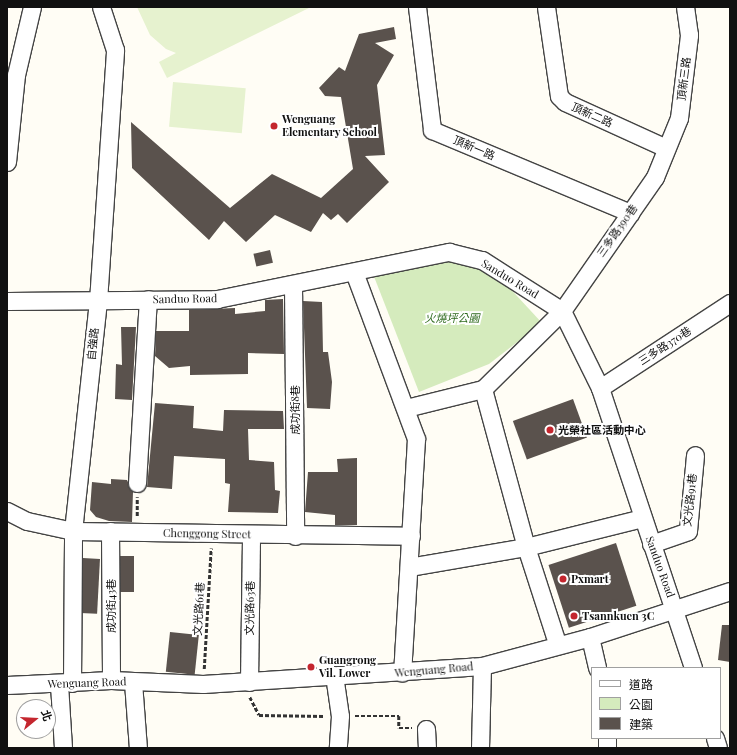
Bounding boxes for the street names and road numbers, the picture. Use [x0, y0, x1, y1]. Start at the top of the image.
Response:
street label: 頂新三路 [675, 56, 693, 102]
street label: 頂新二路 [569, 100, 615, 130]
street label: 頂新一路 [451, 133, 497, 163]
street label: 三多路390巷 [594, 202, 640, 260]
street label: Sanduo Road [479, 257, 541, 301]
street label: Sanduo Road [153, 292, 217, 306]
street label: 三多路370巷 [636, 324, 694, 368]
street label: 自強路 [85, 327, 101, 361]
street label: 成功街8巷 [288, 385, 302, 435]
street label: 文光路91巷 [681, 473, 699, 527]
street label: Chenggong Street [163, 527, 251, 541]
street label: Sanduo Road [643, 534, 677, 600]
street label: 成功街43巷 [104, 579, 118, 633]
street label: 文光路63巷 [243, 581, 257, 635]
street label: 文光路61巷 [191, 582, 207, 636]
street label: Wenguang Road [394, 660, 474, 680]
street label: Wenguang Road [47, 675, 127, 691]

